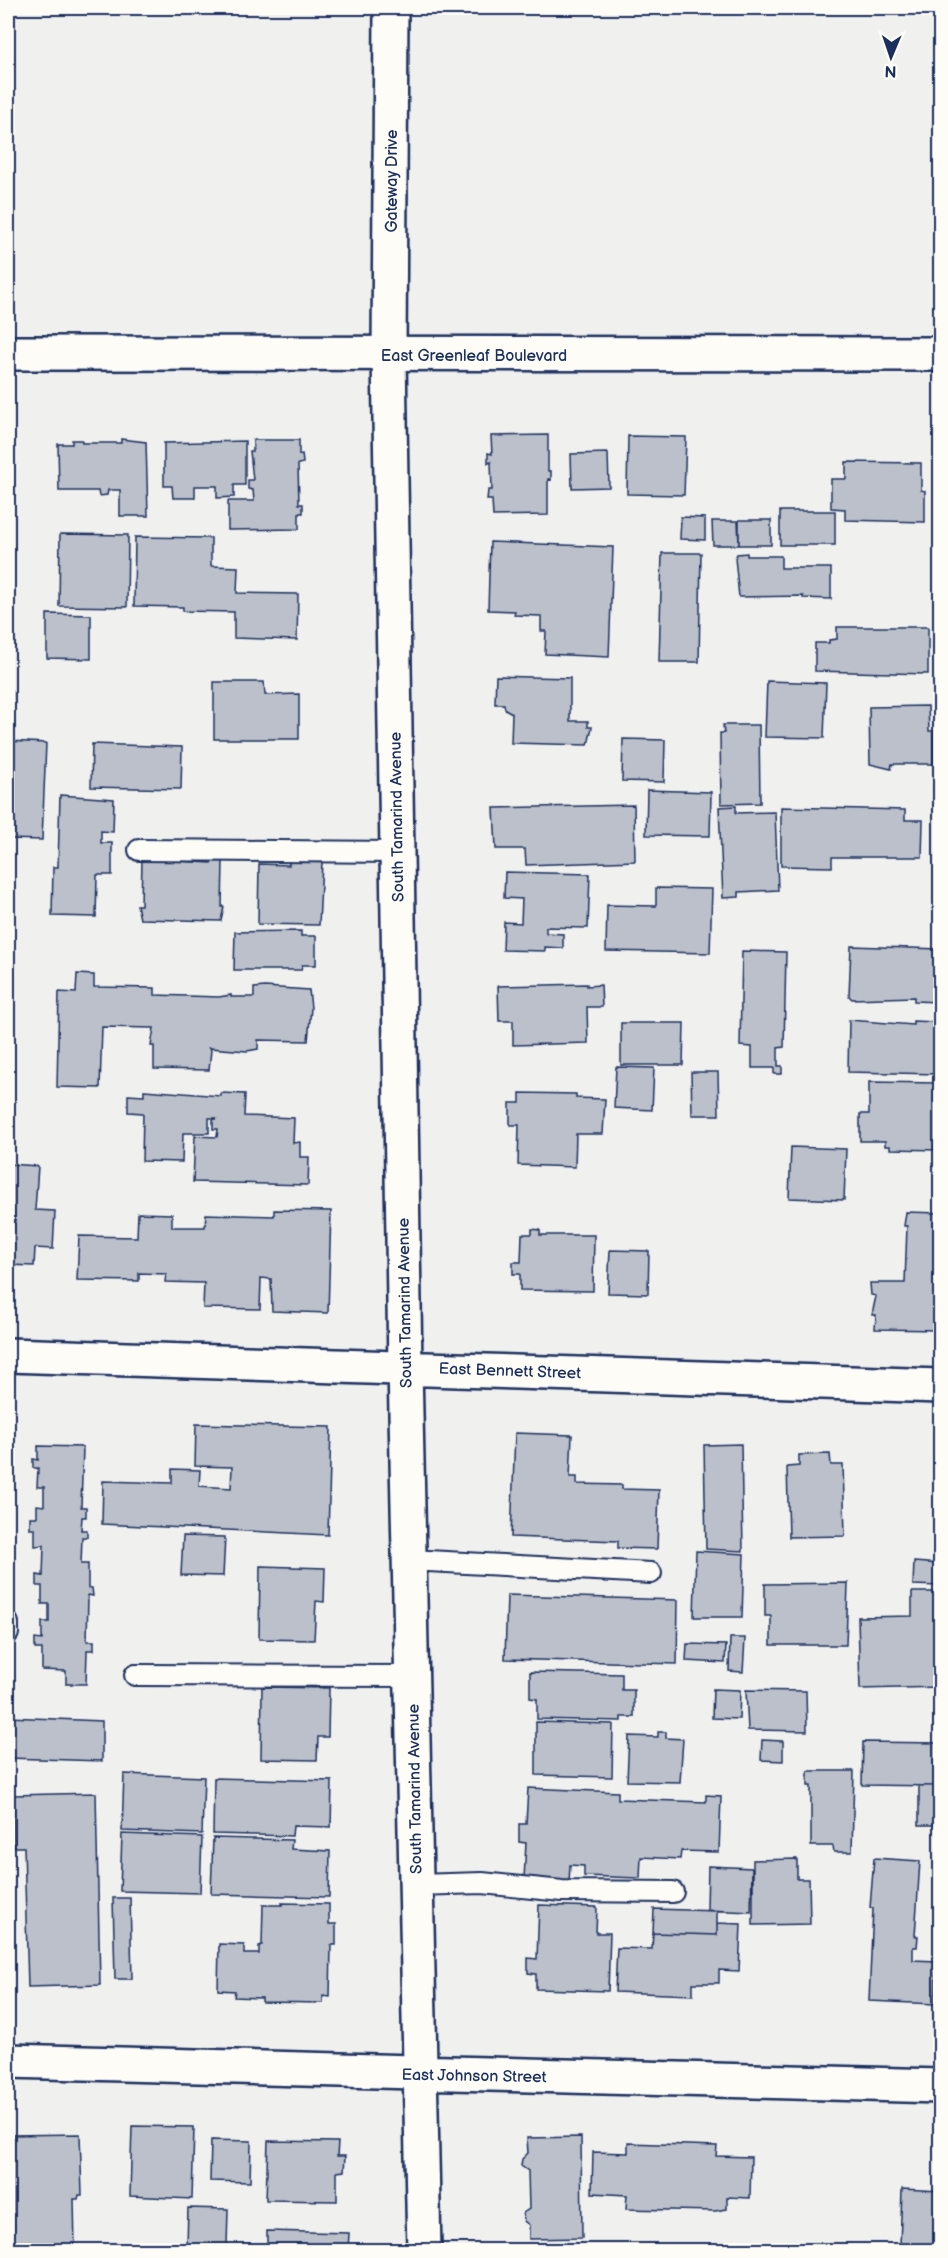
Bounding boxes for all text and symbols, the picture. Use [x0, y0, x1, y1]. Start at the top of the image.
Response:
north arrow [861, 27, 921, 87]
text: N [884, 61, 897, 80]
street label: Gateway Drive [383, 129, 402, 232]
street label: East Greenleaf Boulevard [381, 347, 567, 366]
street label: South Tamarind Avenue [387, 731, 408, 902]
street label: South Tamarind Avenue [395, 1217, 416, 1388]
street label: East Bennett Street [438, 1360, 582, 1383]
street label: South Tamarind Avenue [405, 1703, 426, 1874]
street label: East Johnson Street [401, 2066, 547, 2087]

